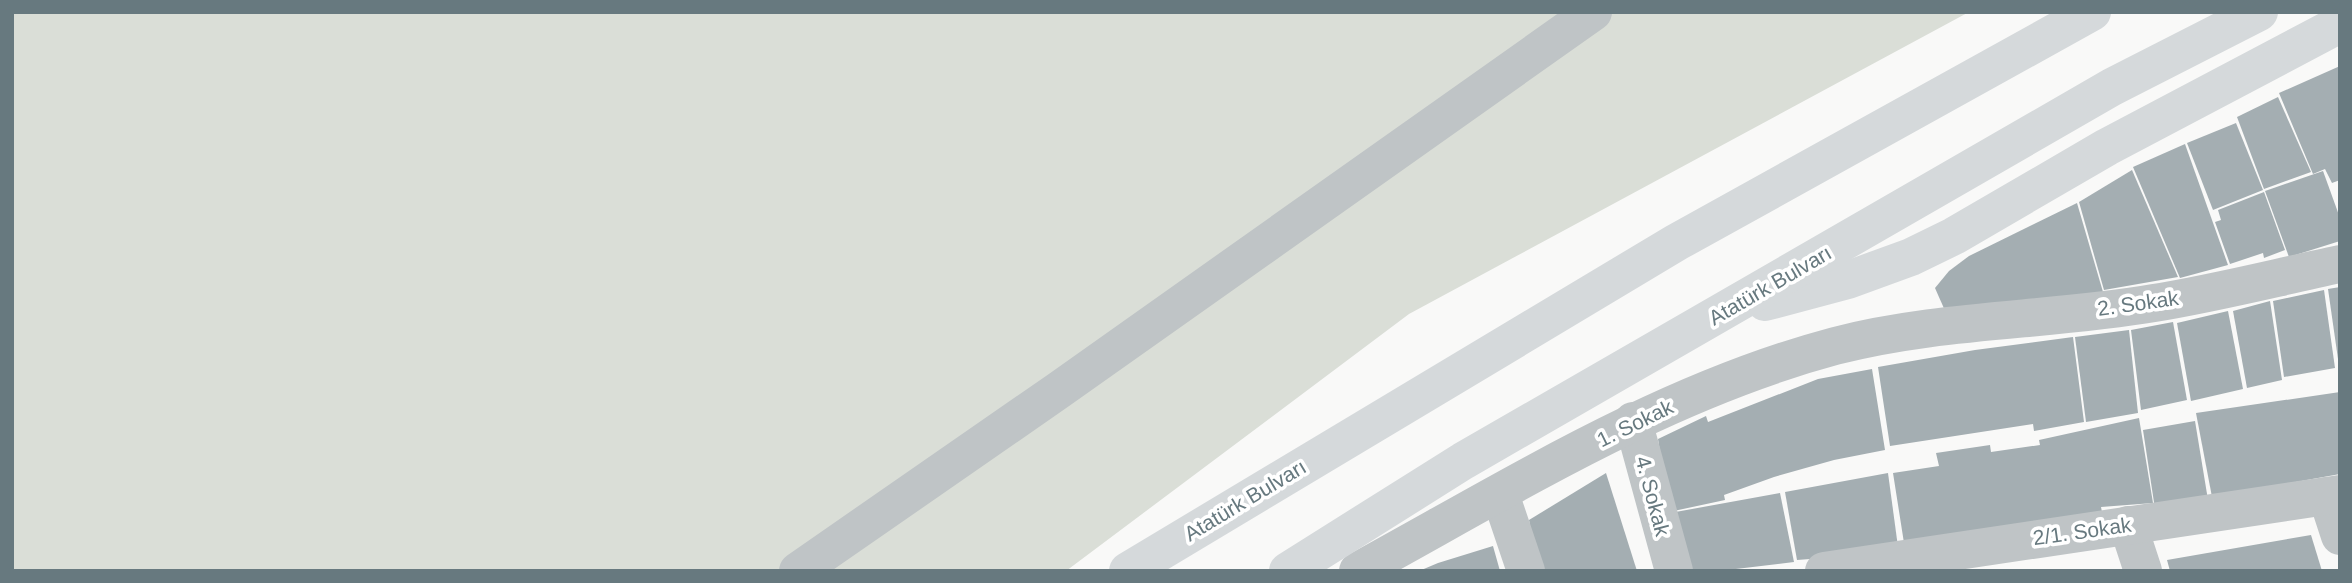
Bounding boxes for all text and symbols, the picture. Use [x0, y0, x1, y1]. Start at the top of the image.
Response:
street label: Atatürk Bulvarı [1705, 241, 1835, 329]
street label: 2. Sokak [2096, 286, 2181, 320]
street label: 1. Sokak [1593, 395, 1677, 451]
street label: 4. Sokak [1631, 454, 1675, 539]
street label: Atatürk Bulvarı [1180, 455, 1310, 545]
street label: 2/1. Sokak [2031, 513, 2133, 549]

